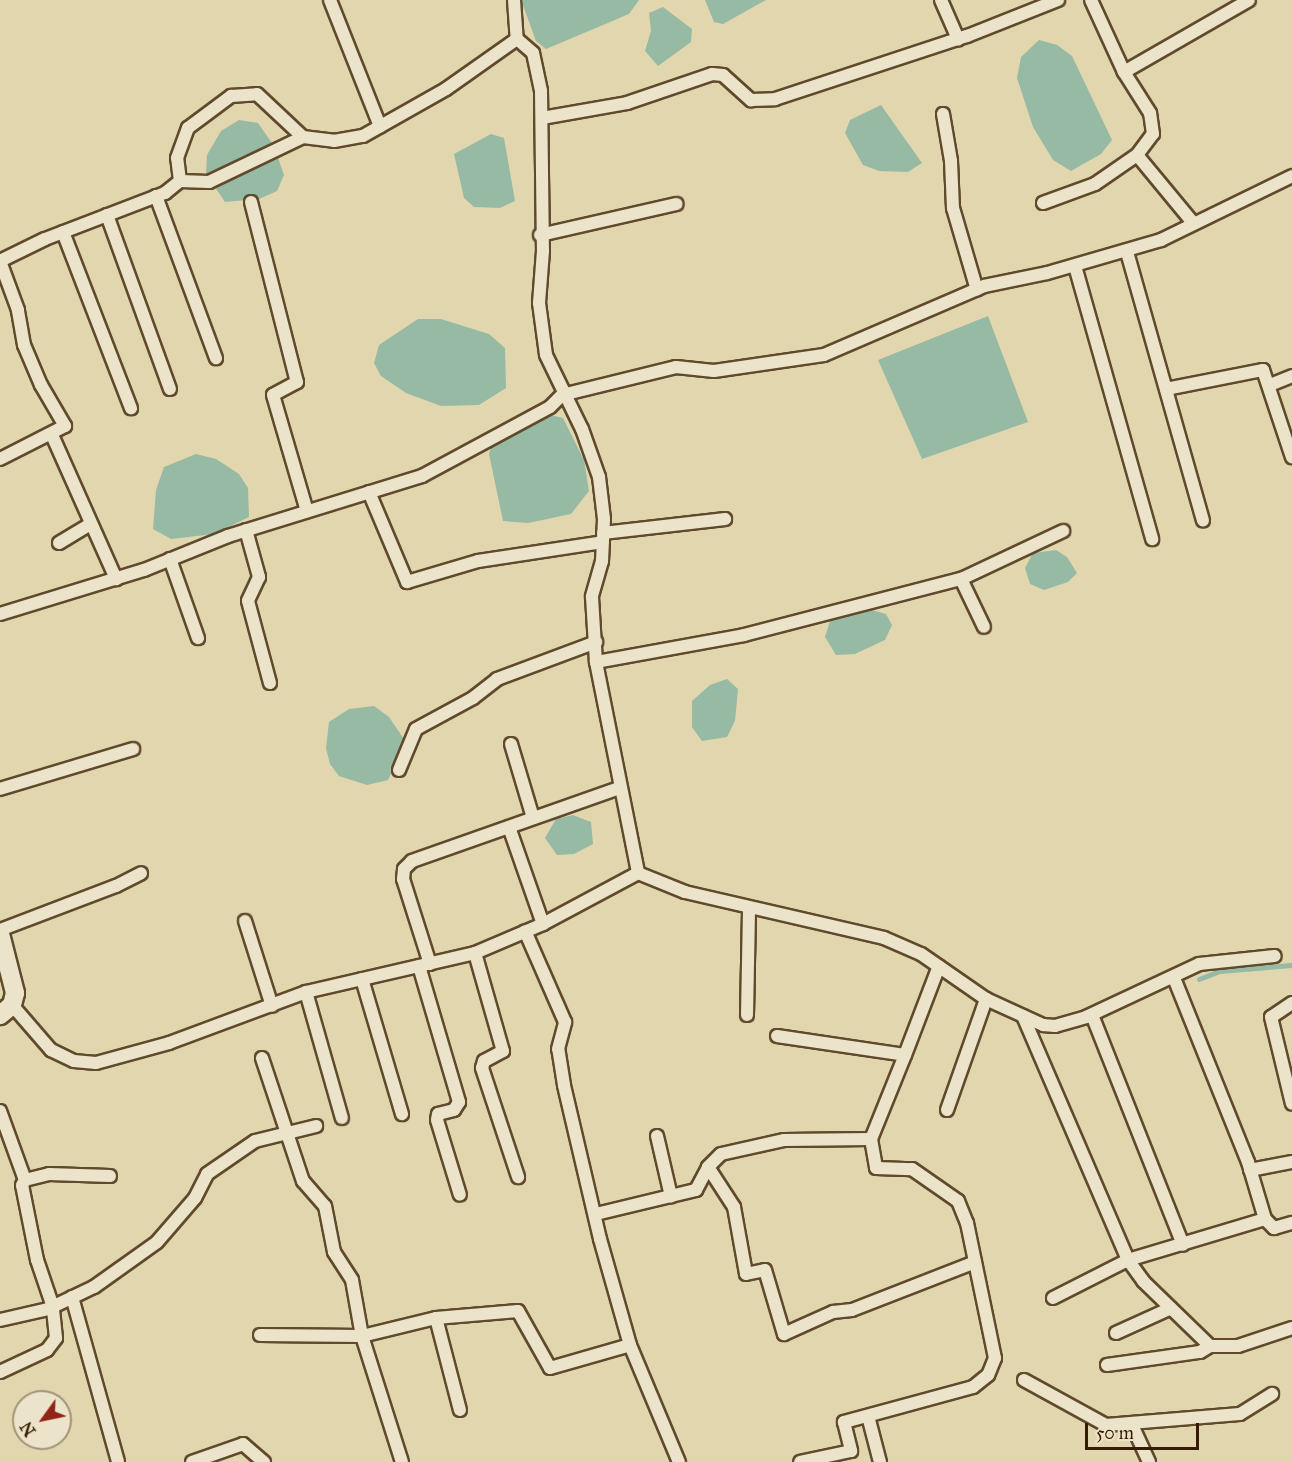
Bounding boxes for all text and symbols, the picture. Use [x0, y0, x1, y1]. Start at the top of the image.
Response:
north arrow [12, 1390, 72, 1450]
scale bar [1088, 1411, 1202, 1449]
text: N [17, 1418, 40, 1440]
text: 50 m [1096, 1422, 1134, 1444]

